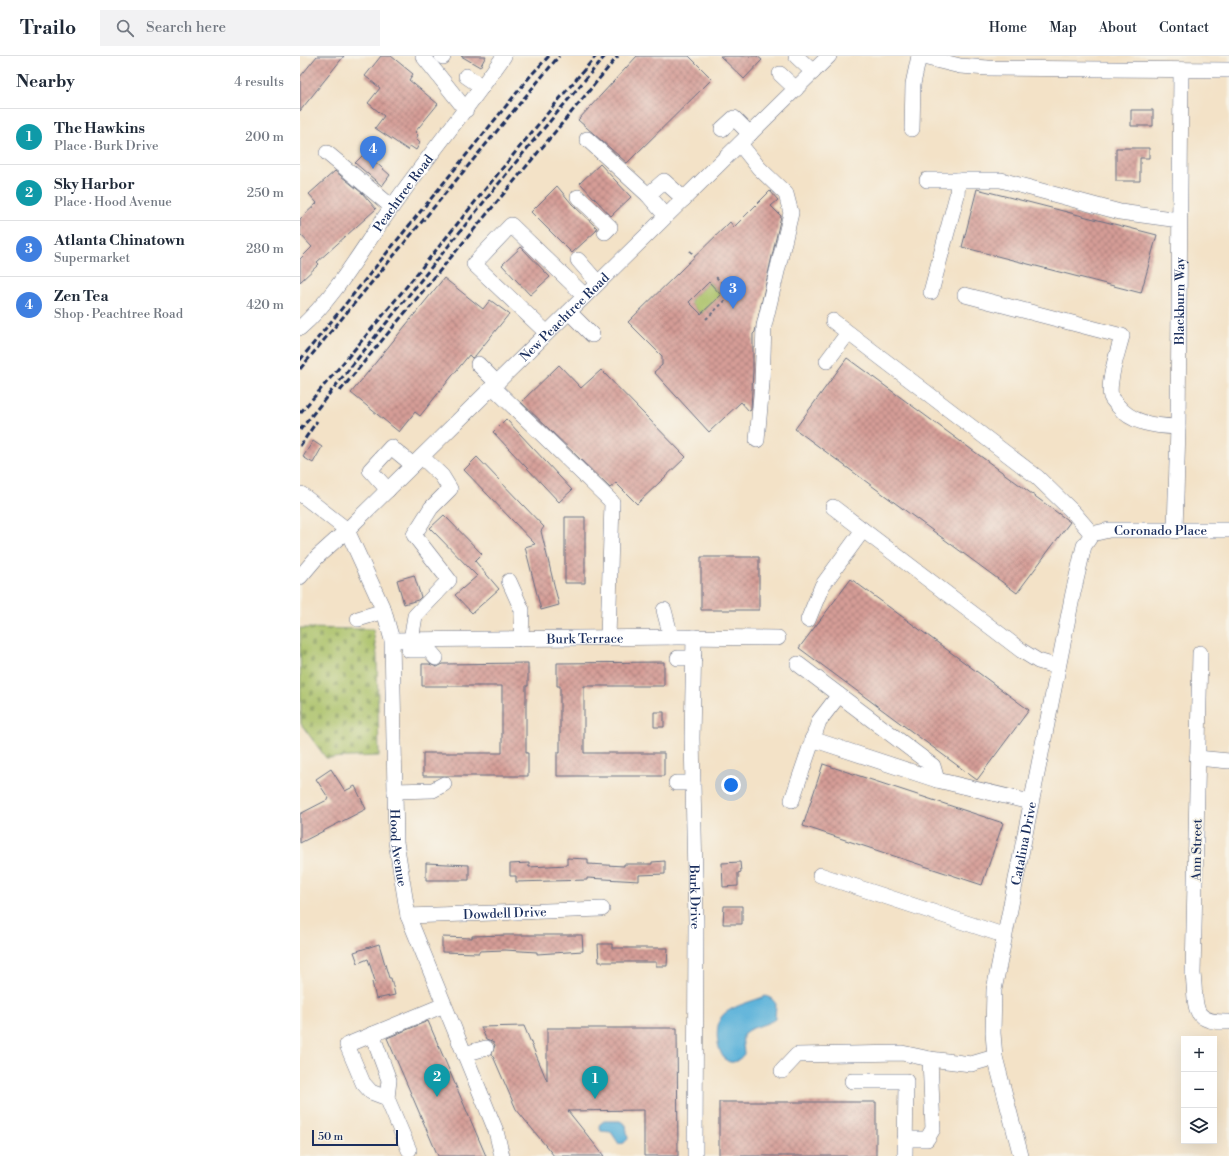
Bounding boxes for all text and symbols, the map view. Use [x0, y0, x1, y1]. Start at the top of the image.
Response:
search box [100, 10, 380, 46]
text: Trailo [20, 16, 76, 40]
icon: search [114, 17, 136, 39]
text: Search here [146, 18, 226, 37]
text: Home [989, 19, 1027, 37]
text: Map [1049, 19, 1077, 37]
text: About [1099, 19, 1137, 37]
text: Contact [1159, 19, 1209, 37]
text: Nearby [16, 71, 75, 93]
text: 4 results [234, 74, 284, 90]
text: The Hawkins [54, 119, 145, 138]
text: 1 [26, 129, 32, 145]
text: 200 m [245, 129, 284, 145]
pin: 4 [360, 136, 386, 169]
text: Place · Burk Drive [54, 138, 159, 154]
street label: Peachtree Road [370, 151, 437, 235]
text: Sky Harbor [54, 175, 135, 194]
text: 2 [25, 185, 33, 201]
text: 250 m [247, 185, 284, 201]
text: Place · Hood Avenue [54, 194, 172, 210]
text: Atlanta Chinatown [54, 231, 185, 250]
text: 3 [25, 241, 33, 257]
text: 280 m [246, 241, 284, 257]
text: Supermarket [54, 250, 130, 266]
street label: Blackburn Way [1172, 256, 1188, 346]
street label: New Peachtree Road [517, 269, 613, 365]
pin: 3 [720, 276, 746, 309]
text: Zen Tea [54, 287, 109, 306]
text: 4 [25, 297, 33, 313]
text: 420 m [246, 297, 284, 313]
text: Shop · Peachtree Road [54, 306, 183, 322]
street label: Coronado Place [1114, 523, 1208, 539]
street label: Burk Terrace [545, 631, 624, 647]
your location [721, 775, 741, 795]
street label: Catalina Drive [1008, 800, 1040, 887]
street label: Hood Avenue [386, 809, 410, 888]
street label: Ann Street [1188, 818, 1206, 882]
street label: Burk Drive [686, 863, 703, 930]
street label: Dowdell Drive [463, 904, 547, 923]
map controls [1181, 1036, 1217, 1144]
button: + [1181, 1036, 1217, 1072]
pin: 2 [424, 1064, 450, 1097]
pin: 1 [582, 1066, 608, 1099]
button: − [1181, 1072, 1217, 1108]
button: layers [1181, 1108, 1217, 1144]
scale bar [312, 1128, 398, 1147]
text: 50 m [318, 1130, 343, 1144]

